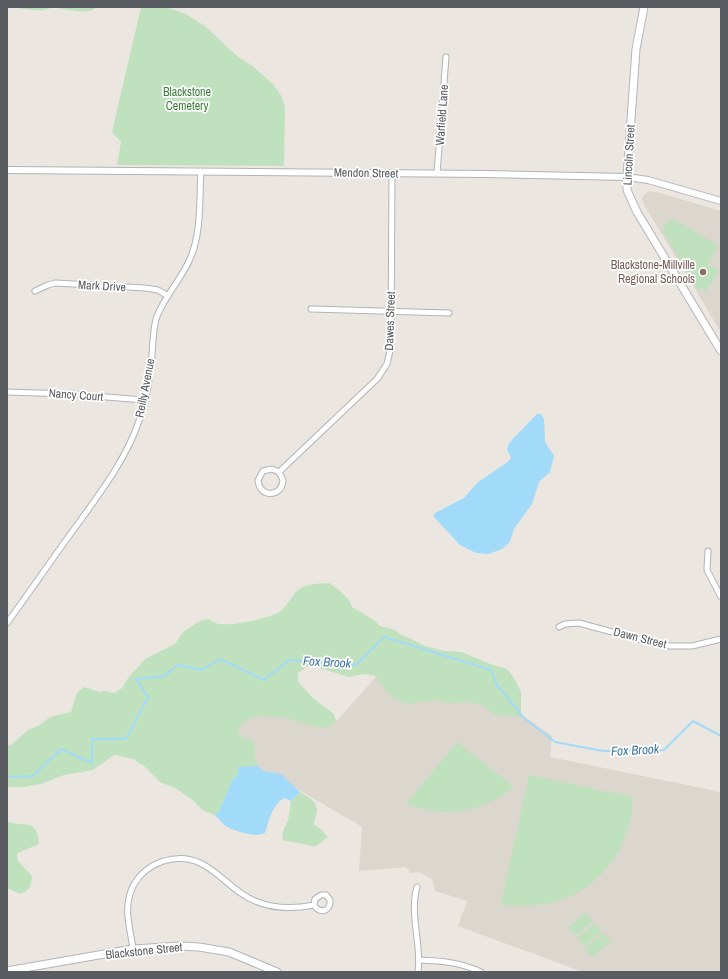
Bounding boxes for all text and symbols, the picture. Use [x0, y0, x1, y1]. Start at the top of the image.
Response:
park label: Blackstone Cemetery [163, 84, 211, 114]
street label: Warfield Lane [432, 84, 452, 146]
street label: Lincoln Street [619, 124, 639, 186]
street label: Mendon Street [334, 164, 399, 182]
place label: Blackstone-Millville Regional Schools [611, 257, 695, 287]
marker: Blackstone-Millville Regional Schools [698, 267, 708, 277]
street label: Mark Drive [78, 277, 126, 295]
street label: Dawes Street [381, 291, 399, 351]
street label: Reilly Avenue [131, 357, 159, 419]
street label: Nancy Court [48, 385, 104, 405]
street label: Dawn Street [612, 624, 668, 652]
water label: Fox Brook [302, 652, 352, 672]
water label: Fox Brook [610, 740, 660, 760]
street label: Blackstone Street [105, 939, 183, 963]

